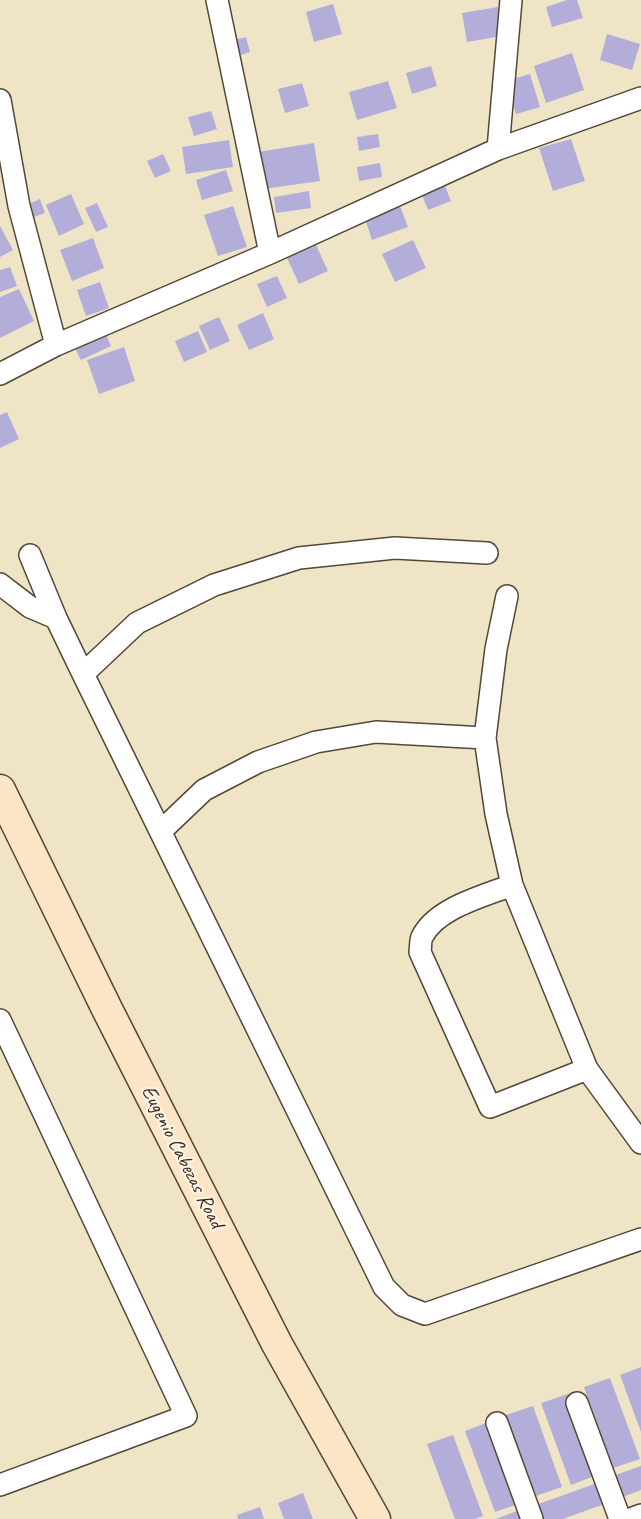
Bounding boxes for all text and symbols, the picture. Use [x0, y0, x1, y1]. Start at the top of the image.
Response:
street label: Eugenio Cabezas Road [135, 1081, 229, 1233]

